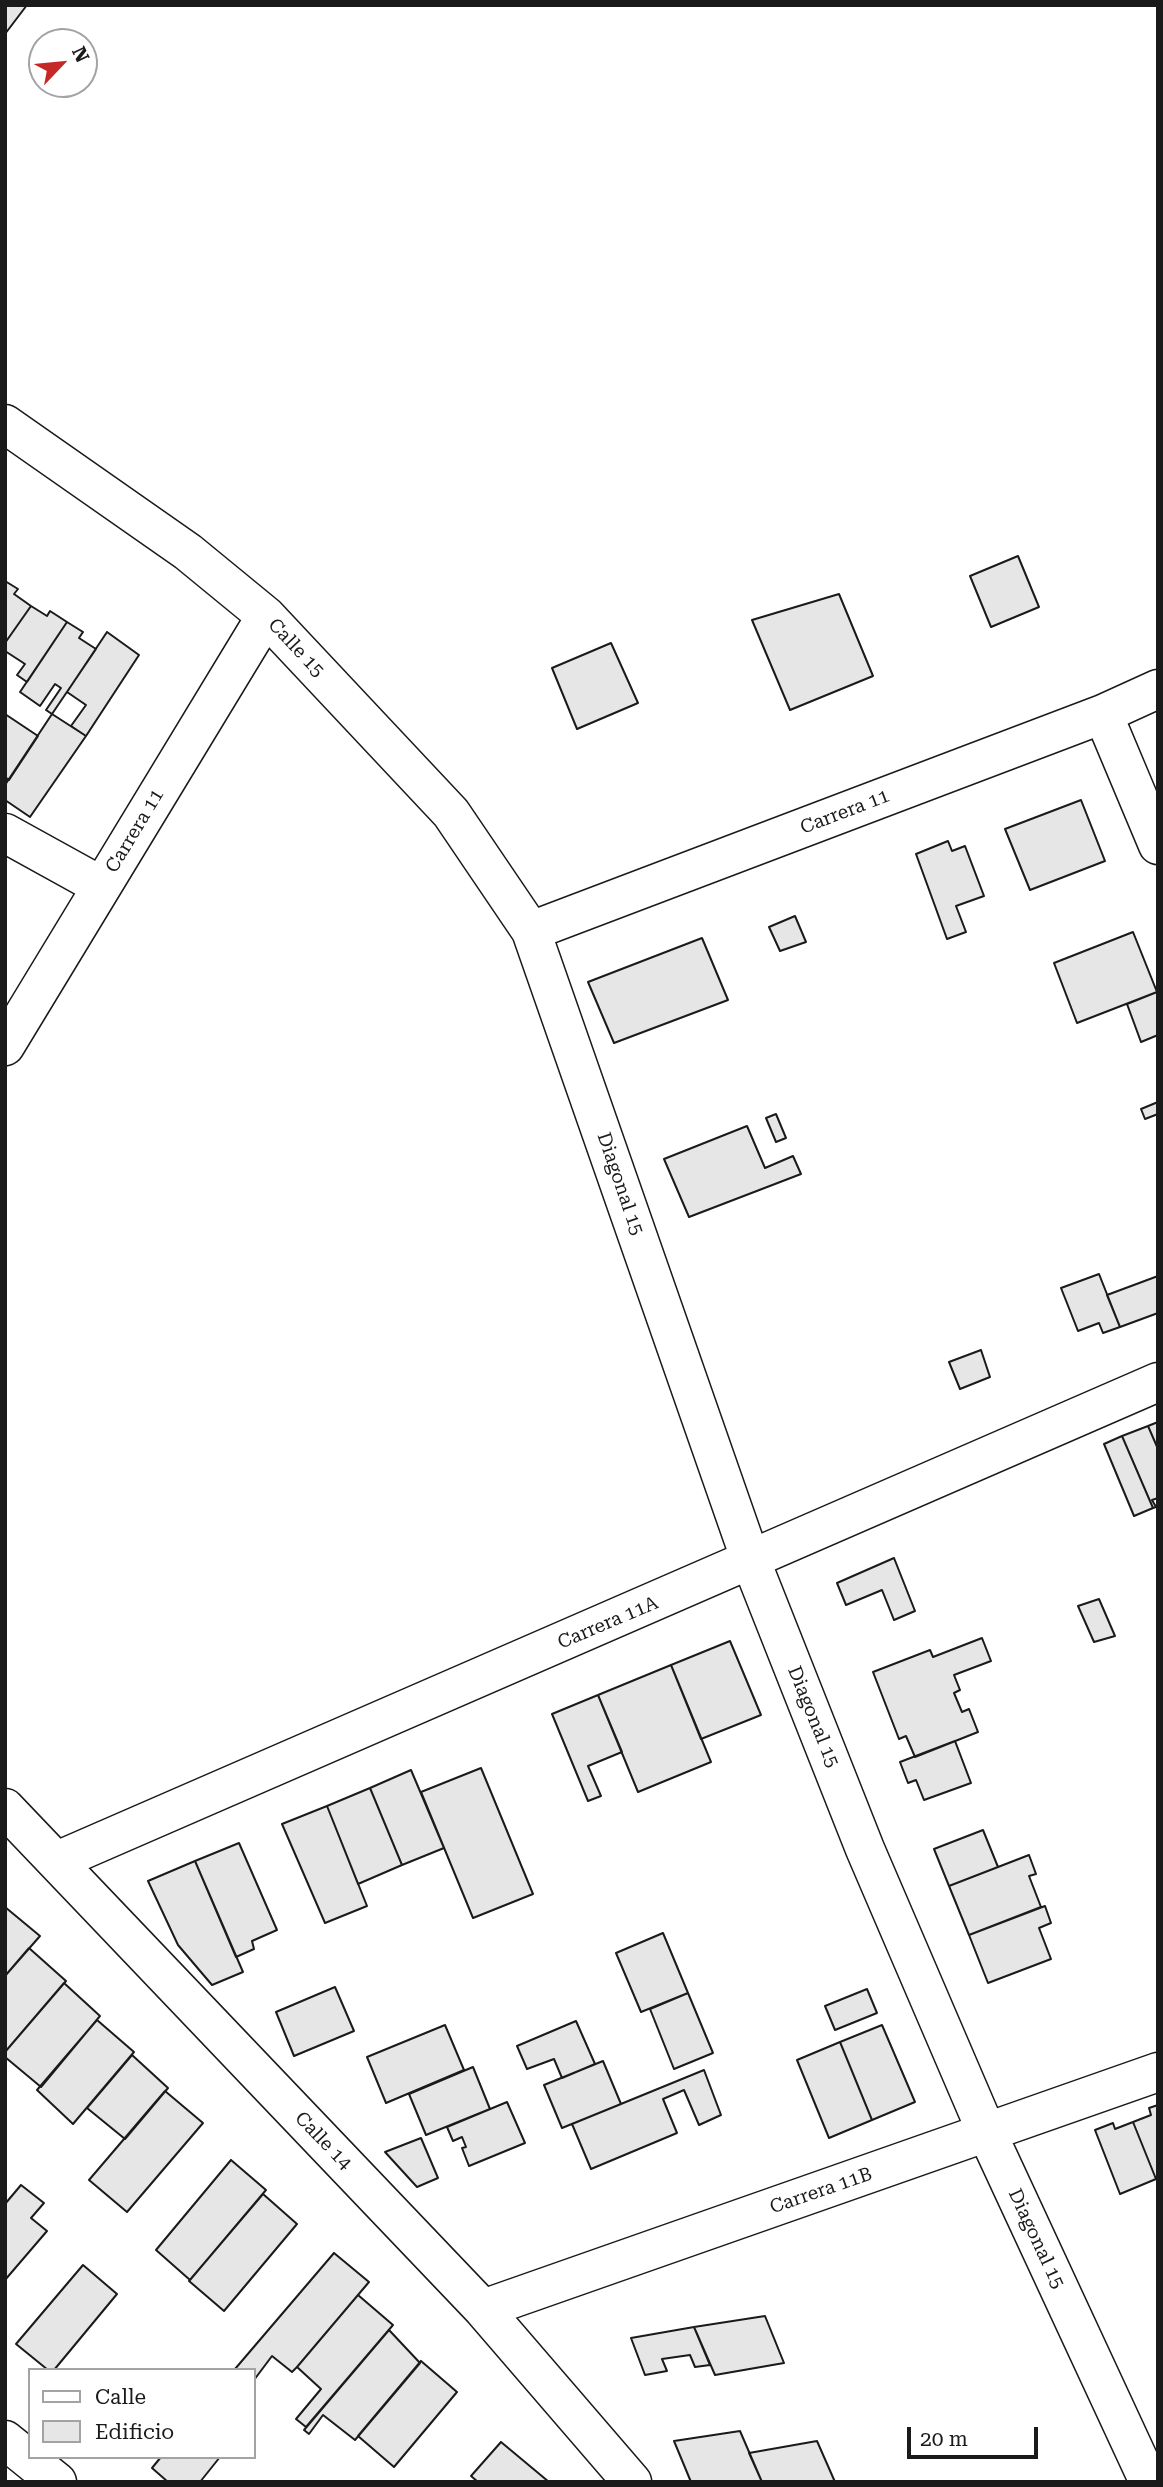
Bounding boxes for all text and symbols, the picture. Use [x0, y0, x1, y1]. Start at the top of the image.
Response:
north arrow [28, 28, 98, 98]
text: N [67, 43, 94, 66]
street label: Calle 15 [263, 614, 329, 682]
street label: Carrera 11 [101, 785, 169, 877]
street label: Carrera 11 [797, 785, 893, 839]
street label: Diagonal 15 [592, 1129, 648, 1239]
street label: Carrera 11A [554, 1592, 662, 1654]
street label: Diagonal 15 [782, 1663, 844, 1771]
street label: Calle 14 [290, 2107, 356, 2175]
street label: Carrera 11B [767, 2163, 875, 2219]
street label: Diagonal 15 [1003, 2185, 1069, 2293]
legend [28, 2368, 256, 2459]
text: Calle [95, 2385, 146, 2409]
scale bar [911, 2414, 1042, 2458]
text: Edificio [95, 2420, 174, 2444]
text: 20 m [920, 2427, 968, 2451]

